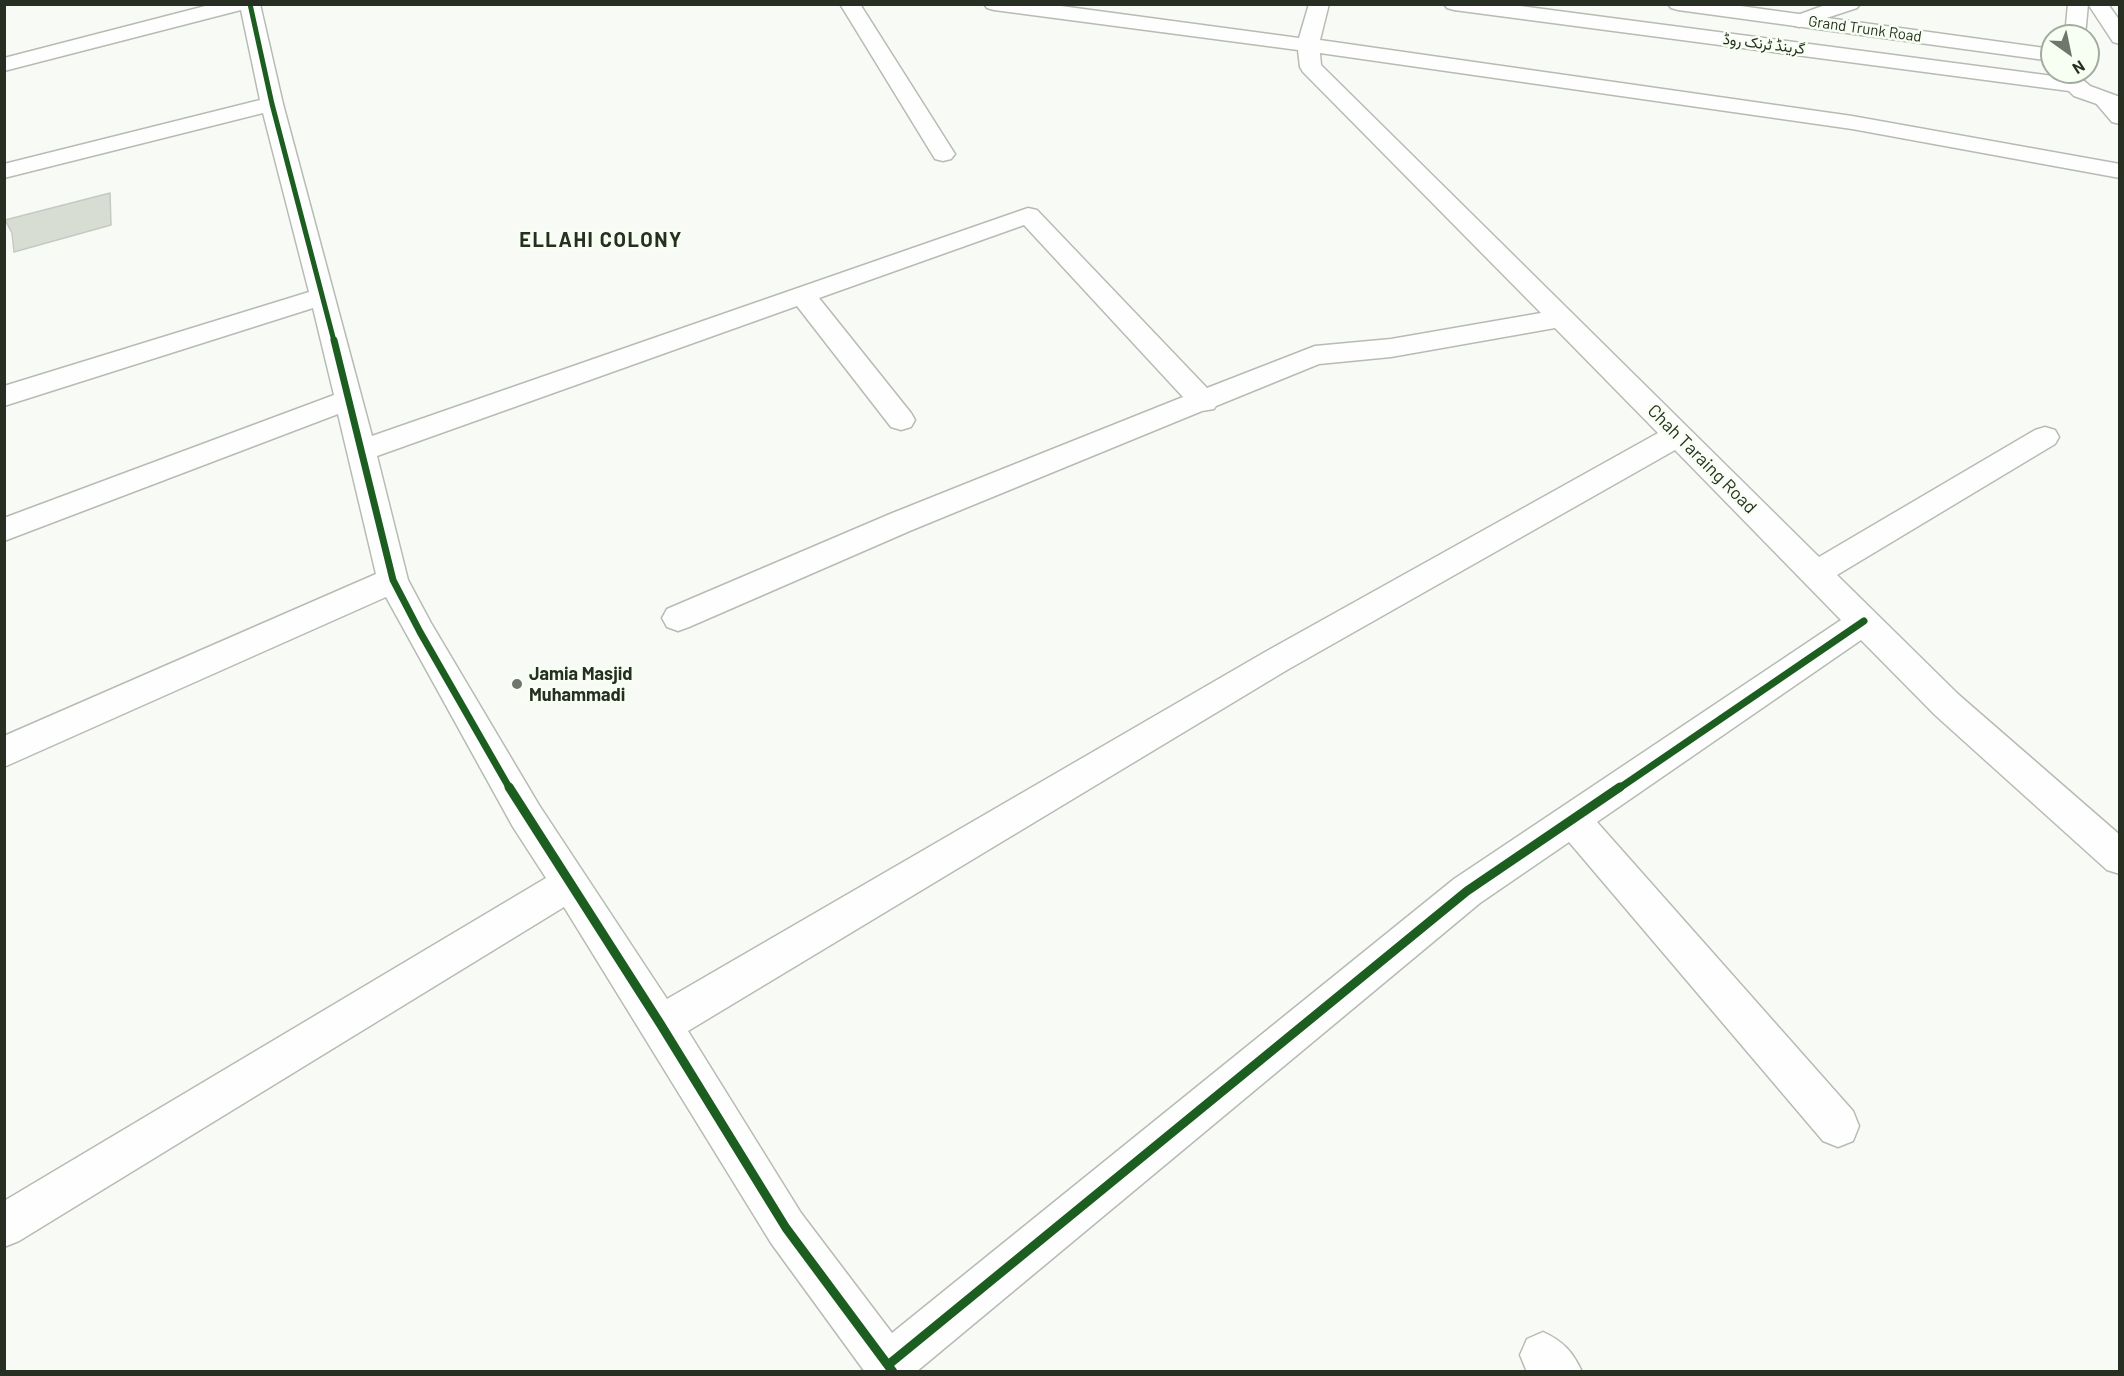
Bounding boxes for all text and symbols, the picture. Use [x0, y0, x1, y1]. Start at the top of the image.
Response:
street label: Grand Trunk Road [1807, 12, 1923, 46]
north arrow [2040, 24, 2100, 84]
street label: گرینڈ ٹرنک روڈ [1722, 30, 1806, 58]
text: N [2069, 57, 2089, 79]
district label: ELLAHI COLONY [519, 228, 683, 252]
street label: Chah Taraing Road [1643, 400, 1761, 518]
place label: Jamia Masjid Muhammadi [529, 663, 632, 706]
marker: Jamia Masjid Muhammadi [510, 677, 524, 691]

